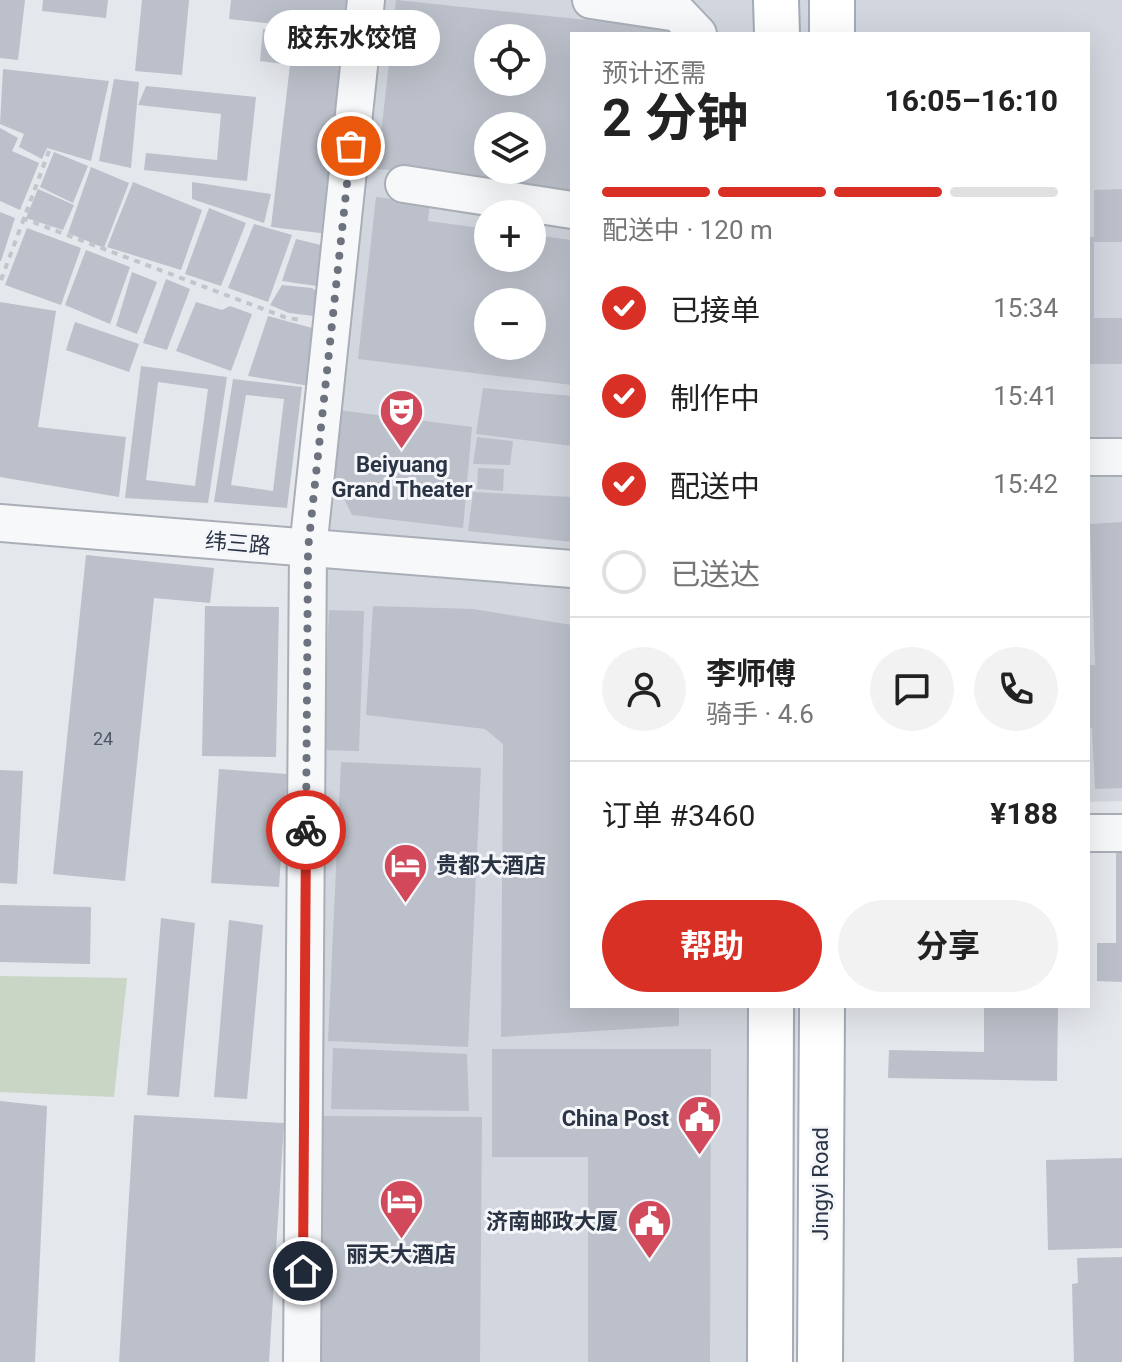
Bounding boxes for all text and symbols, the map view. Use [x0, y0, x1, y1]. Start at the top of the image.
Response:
callout: 胶东水饺馆 [263, 10, 439, 66]
text: 胶东水饺馆 [287, 23, 417, 53]
map controls [474, 24, 546, 360]
button: locate [474, 24, 546, 96]
text: 预计还需 [602, 58, 706, 88]
text: 16:05–16:10 [884, 83, 1058, 118]
text: 2 分钟 [602, 88, 749, 149]
pin [317, 112, 385, 180]
button: layers [474, 112, 546, 184]
icon: bag [329, 124, 373, 168]
button: + [474, 200, 546, 272]
text: 配送中 · 120 m [602, 215, 773, 245]
icon: check [602, 286, 646, 330]
button: − [474, 288, 546, 360]
text: 已接单 [670, 293, 760, 328]
text: 15:34 [993, 293, 1058, 323]
icon: check [602, 374, 646, 418]
text: 制作中 [670, 381, 760, 416]
text: 15:41 [993, 381, 1058, 411]
theatre icon: Beiyuang Grand Theater [378, 387, 426, 450]
place label: Beiyuang Grand Theater [331, 452, 473, 502]
icon: check [602, 462, 646, 506]
text: 配送中 [670, 469, 760, 504]
text: 15:42 [993, 469, 1058, 499]
street label: 纬三路 [204, 528, 272, 559]
text: 已送达 [670, 557, 760, 592]
button: person [602, 647, 686, 731]
button: chat [870, 647, 954, 731]
button: phone [974, 647, 1058, 731]
text: 李师傅 [706, 656, 796, 691]
text: 骑手 · 4.6 [706, 699, 814, 729]
house number: 24 [93, 728, 113, 749]
courier [266, 790, 346, 870]
text: ¥188 [990, 796, 1058, 831]
text: 订单 #3460 [602, 798, 755, 833]
icon: bike [284, 808, 328, 852]
hotel icon: 贵都大酒店 [381, 841, 429, 904]
place label: 贵都大酒店 [436, 853, 546, 878]
button: 帮助 [602, 900, 822, 992]
button: 分享 [838, 900, 1058, 992]
public building icon: China Post [676, 1094, 724, 1157]
place label: China Post [562, 1106, 670, 1131]
street label: Jingyi Road [808, 1127, 833, 1241]
hotel icon: 丽天大酒店 [377, 1177, 425, 1240]
public building icon: 济南邮政大厦 [625, 1197, 673, 1260]
place label: 济南邮政大厦 [486, 1209, 618, 1234]
pin [269, 1237, 337, 1305]
place label: 丽天大酒店 [346, 1242, 456, 1267]
icon: home [281, 1249, 325, 1293]

